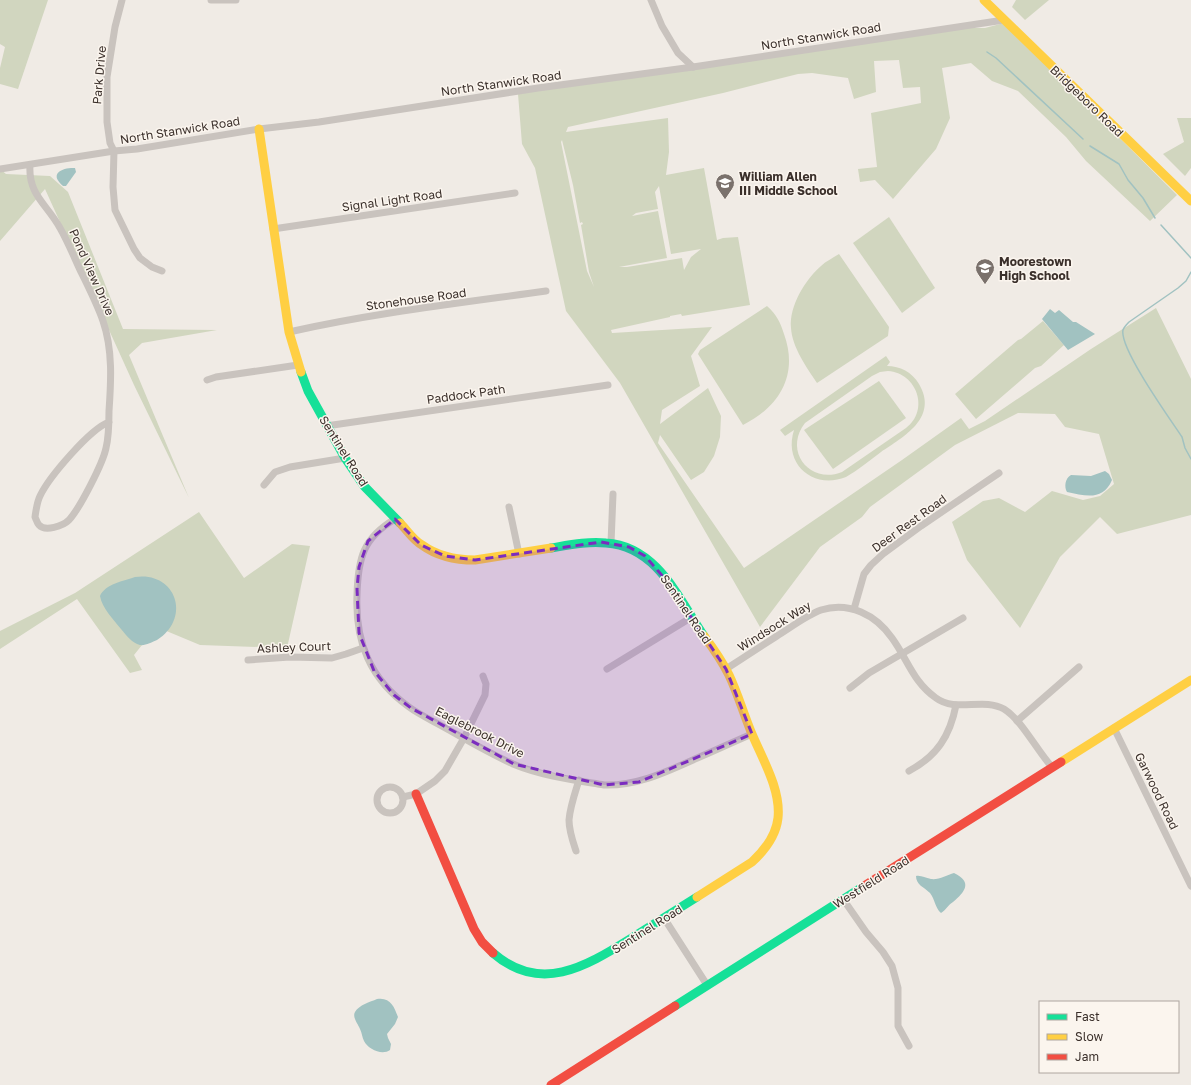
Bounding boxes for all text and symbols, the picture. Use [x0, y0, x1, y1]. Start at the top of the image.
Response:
street label: North Stanwick Road [760, 19, 882, 53]
street label: Park Drive [89, 45, 109, 105]
street label: Bridgeboro Road [1047, 62, 1127, 140]
street label: North Stanwick Road [440, 67, 562, 99]
street label: North Stanwick Road [119, 113, 241, 147]
place label: William Allen III Middle School [739, 169, 838, 198]
school or university icon: William Allen III Middle School [714, 172, 736, 200]
street label: Signal Light Road [341, 186, 443, 214]
street label: Pond View Drive [66, 226, 118, 318]
place label: Moorestown High School [999, 254, 1071, 283]
school or university icon: Moorestown High School [974, 257, 996, 285]
street label: Stonehouse Road [365, 285, 467, 313]
street label: Paddock Path [426, 381, 506, 407]
street label: Sentinel Road [316, 413, 372, 489]
street label: Deer Rest Road [869, 491, 949, 555]
street label: Sentinel Road [657, 571, 715, 647]
street label: Windsock Way [735, 597, 814, 655]
street label: Ashley Court [257, 638, 332, 656]
street label: Eaglebrook Drive [433, 703, 527, 761]
street label: Garwood Road [1132, 750, 1182, 832]
street label: Westfield Road [830, 853, 912, 911]
street label: Sentinel Road [609, 901, 685, 957]
legend [1039, 1001, 1179, 1073]
text: Fast [1075, 1009, 1100, 1024]
text: Slow [1075, 1029, 1103, 1044]
text: Jam [1075, 1049, 1099, 1064]

